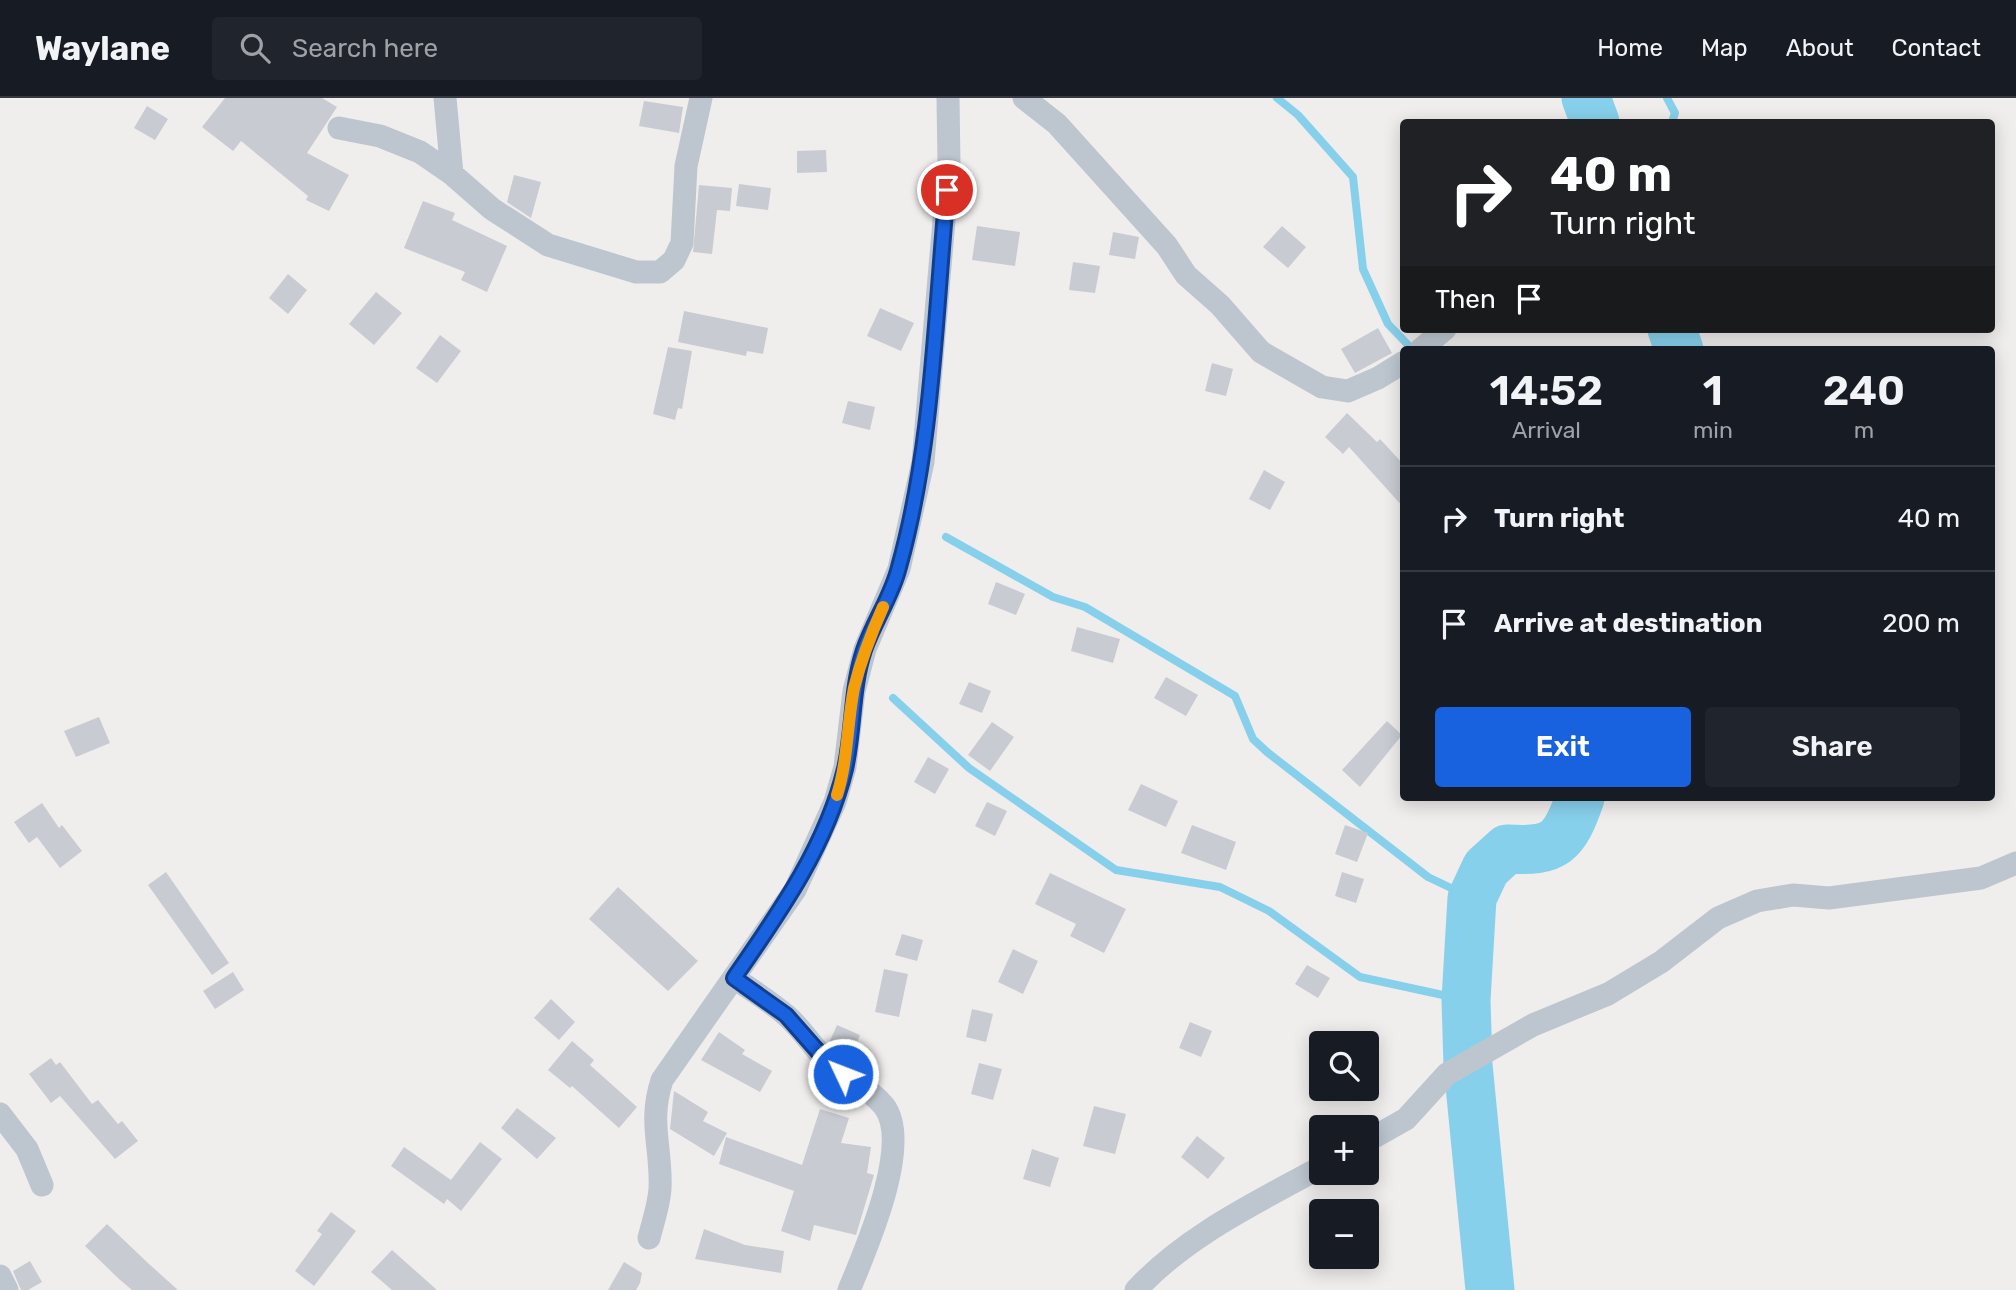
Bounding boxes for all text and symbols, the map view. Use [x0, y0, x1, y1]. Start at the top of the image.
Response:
search box [212, 17, 702, 80]
text: Waylane [35, 29, 170, 68]
icon: search [236, 29, 274, 67]
text: Search here [292, 33, 438, 64]
text: Home [1597, 34, 1663, 62]
text: Map [1701, 34, 1748, 62]
text: About [1786, 34, 1854, 62]
text: Contact [1892, 34, 1981, 62]
text: 40 m [1550, 145, 1672, 203]
icon: right [1435, 147, 1526, 238]
pin [917, 160, 977, 220]
icon: arrive [928, 171, 966, 209]
text: Turn right [1550, 204, 1695, 242]
icon: arrive [1510, 280, 1548, 318]
text: Then [1435, 284, 1496, 315]
text: 14:52 [1490, 366, 1603, 416]
text: 1 [1703, 366, 1723, 416]
text: 240 [1823, 366, 1905, 416]
text: Arrival [1512, 416, 1581, 444]
text: min [1693, 416, 1733, 444]
text: m [1854, 416, 1874, 444]
icon: right [1435, 500, 1473, 538]
text: Turn right [1494, 503, 1624, 534]
text: 40 m [1898, 503, 1960, 534]
icon: arrive [1435, 605, 1473, 643]
text: Arrive at destination [1494, 608, 1762, 639]
text: 200 m [1882, 608, 1960, 639]
button: Exit [1435, 707, 1691, 787]
button: Share [1705, 707, 1960, 787]
map controls [1309, 1031, 1379, 1269]
button: search [1309, 1031, 1379, 1101]
position arrow [806, 1037, 880, 1111]
button: + [1309, 1115, 1379, 1185]
button: − [1309, 1199, 1379, 1269]

